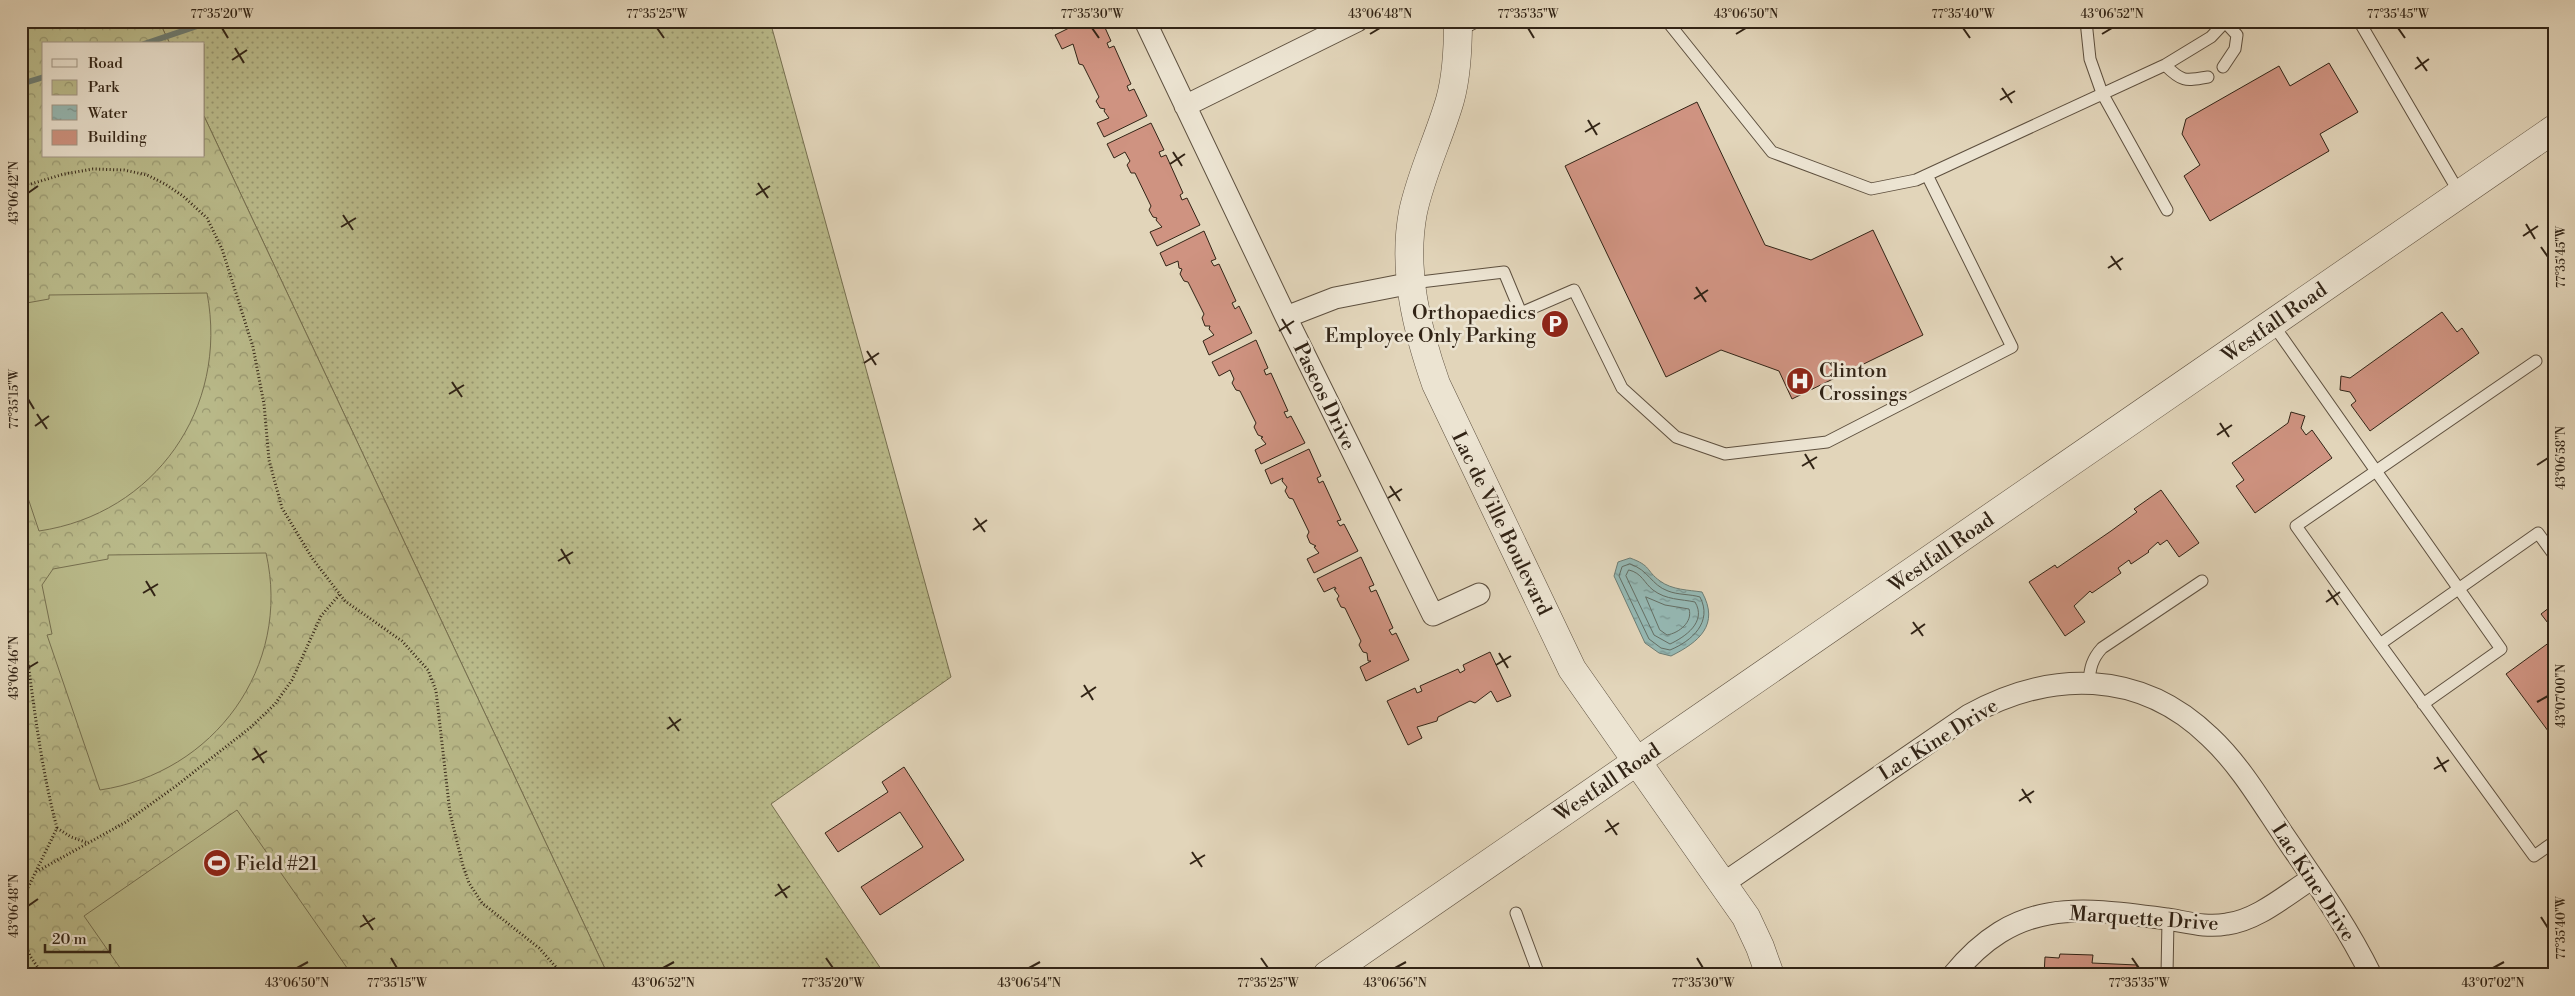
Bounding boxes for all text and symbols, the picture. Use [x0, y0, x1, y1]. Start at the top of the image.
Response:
text: 77°35'20"W [191, 7, 255, 22]
text: 77°35'25"W [626, 7, 689, 22]
text: 77°35'30"W [1061, 7, 1124, 22]
text: 43°06'48"N [1348, 7, 1412, 22]
text: 77°35'35"W [1497, 7, 1560, 22]
text: 43°06'50"N [1714, 7, 1778, 22]
text: 77°35'40"W [1931, 7, 1996, 22]
text: 43°06'52"N [2080, 7, 2144, 22]
text: 77°35'45"W [2367, 7, 2430, 22]
legend [42, 42, 205, 158]
text: Road [88, 54, 123, 73]
text: Park [88, 78, 120, 97]
text: Water [87, 104, 128, 123]
text: Building [87, 128, 147, 147]
text: 43°06'42"N [7, 161, 22, 225]
text: 77°35'45"W [2554, 225, 2569, 288]
street label: Westfall Road [2217, 277, 2333, 369]
place label: Orthopaedics Employee Only Parking [1325, 301, 1537, 349]
parking icon: Orthopaedics Employee Only Parking [1540, 309, 1570, 339]
street label: Paseos Drive [1287, 339, 1360, 455]
place label: Clinton Crossings [1819, 359, 1908, 407]
hospital icon: Clinton Crossings [1785, 366, 1815, 396]
text: 77°35'15"W [7, 368, 22, 429]
text: 43°06'58"N [2554, 426, 2569, 490]
street label: Lac de Ville Boulevard [1445, 428, 1556, 620]
street label: Westfall Road [1884, 507, 2000, 599]
text: 43°06'46"N [7, 636, 22, 700]
text: 43°07'00"N [2554, 664, 2569, 728]
street label: Lac Kine Drive [1875, 694, 2003, 787]
street label: Westfall Road [1549, 738, 1666, 828]
street label: Lac Kine Drive [2265, 819, 2360, 947]
sports icon: Field #21 [202, 848, 232, 878]
place label: Field #21 [236, 852, 319, 877]
text: 43°06'48"N [7, 874, 22, 938]
text: 77°35'40"W [2554, 895, 2569, 960]
street label: Marquette Drive [2069, 902, 2219, 937]
scale bar [45, 921, 110, 953]
text: 20 m [52, 930, 87, 949]
text: 43°06'50"N [265, 976, 329, 991]
text: 77°35'15"W [367, 976, 428, 991]
text: 43°06'52"N [631, 976, 695, 991]
text: 77°35'20"W [802, 976, 866, 991]
text: 43°06'54"N [997, 976, 1061, 991]
text: 77°35'25"W [1237, 976, 1300, 991]
text: 43°06'56"N [1363, 976, 1427, 991]
text: 77°35'30"W [1672, 976, 1735, 991]
text: 77°35'35"W [2108, 976, 2171, 991]
text: 43°07'02"N [2462, 976, 2525, 991]

